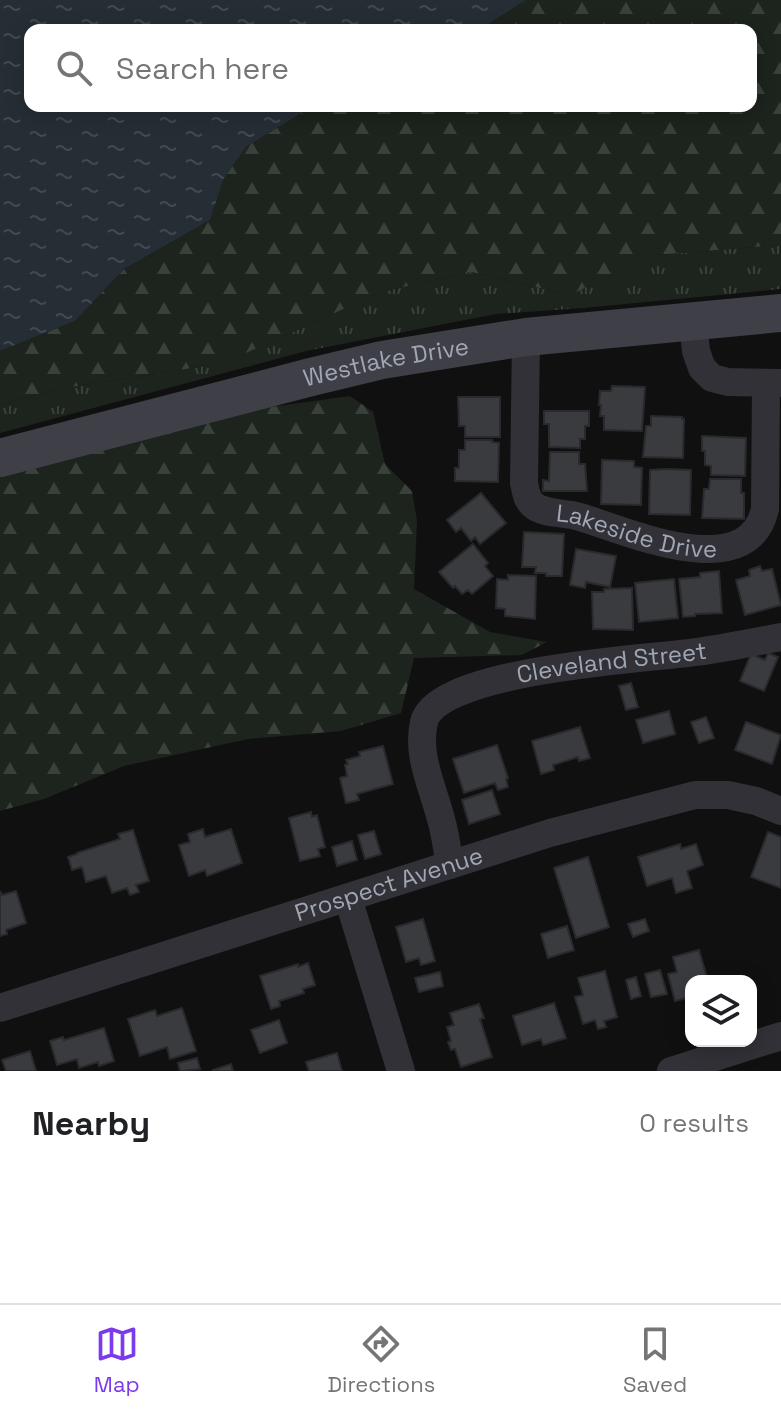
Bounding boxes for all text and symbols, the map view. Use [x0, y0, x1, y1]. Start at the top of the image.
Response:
search box [24, 24, 757, 112]
icon: search [52, 46, 96, 90]
text: Search here [116, 49, 289, 88]
street label: Westlake Drive [300, 330, 471, 393]
street label: Lakeside Drive [555, 497, 717, 564]
street label: Cleveland Street [514, 635, 709, 690]
street label: Prospect Avenue [291, 839, 487, 928]
map controls [685, 975, 757, 1047]
button: layers [685, 975, 757, 1047]
text: Nearby [32, 1102, 150, 1145]
text: 0 results [639, 1106, 749, 1140]
tab: Map [94, 1322, 140, 1398]
tab: Directions [327, 1322, 435, 1398]
tab: Saved [623, 1322, 687, 1398]

